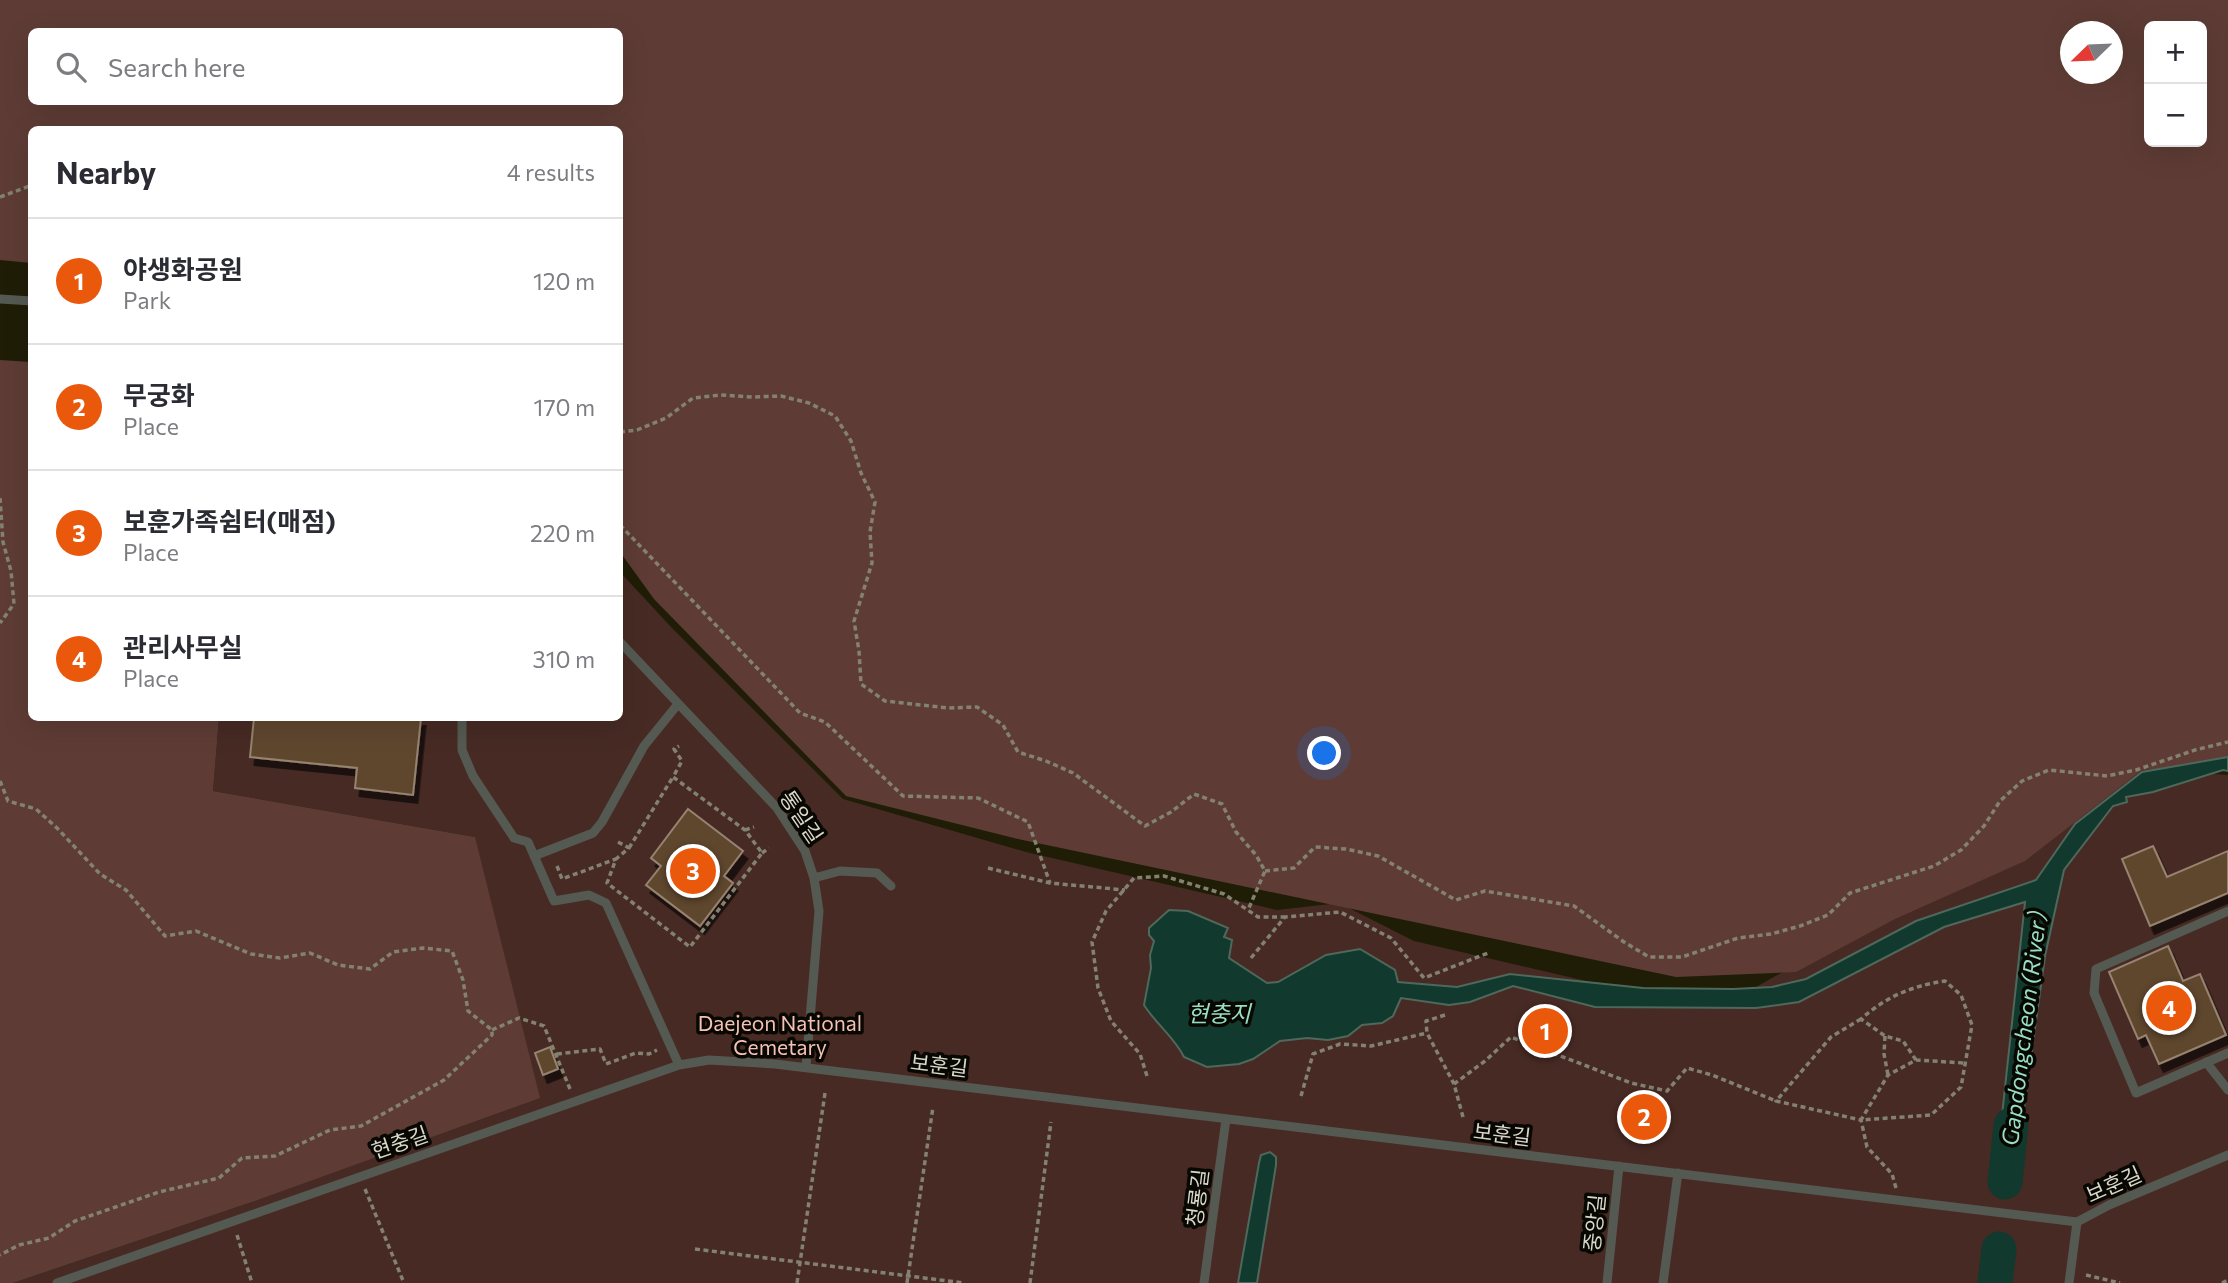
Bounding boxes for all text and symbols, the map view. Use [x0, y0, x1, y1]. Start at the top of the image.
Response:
north arrow [2060, 21, 2123, 84]
map controls [2144, 21, 2207, 147]
button: + [2144, 21, 2207, 84]
search box [28, 28, 623, 105]
icon: search [52, 48, 90, 86]
text: Search here [108, 51, 246, 82]
button: − [2144, 84, 2207, 147]
text: Nearby [56, 153, 156, 190]
text: 4 results [507, 158, 595, 186]
text: 야생화공원 [123, 253, 243, 284]
text: 1 [74, 267, 84, 295]
text: 120 m [533, 267, 595, 295]
text: Park [123, 286, 171, 314]
text: 무궁화 [123, 379, 195, 410]
text: 2 [72, 393, 86, 421]
text: 170 m [534, 393, 595, 421]
text: Place [123, 412, 179, 440]
text: 보훈가족쉼터(매점) [123, 505, 336, 536]
text: 3 [72, 519, 86, 547]
text: 220 m [530, 519, 595, 547]
text: Place [123, 538, 179, 566]
text: 관리사무실 [123, 631, 243, 662]
text: 4 [72, 645, 86, 673]
text: 310 m [533, 645, 595, 673]
text: Place [123, 664, 179, 692]
your location [1307, 736, 1341, 770]
street label: 통일길 [776, 785, 829, 847]
pin: 3 [670, 845, 716, 897]
water label: Gapdongcheon (River） [1995, 897, 2053, 1147]
pin: 4 [2146, 982, 2192, 1034]
water label: 현충지 [1187, 999, 1253, 1027]
pin: 1 [1522, 1005, 1568, 1057]
park label: Daejeon National Cemetary [698, 1010, 862, 1059]
street label: 보훈길 [909, 1049, 969, 1080]
pin: 2 [1621, 1091, 1667, 1143]
street label: 보훈길 [1472, 1118, 1532, 1149]
street label: 현충길 [368, 1120, 431, 1163]
street label: 보훈길 [2082, 1160, 2145, 1207]
street label: 청룡길 [1181, 1168, 1212, 1228]
street label: 중앙길 [1578, 1193, 1609, 1253]

